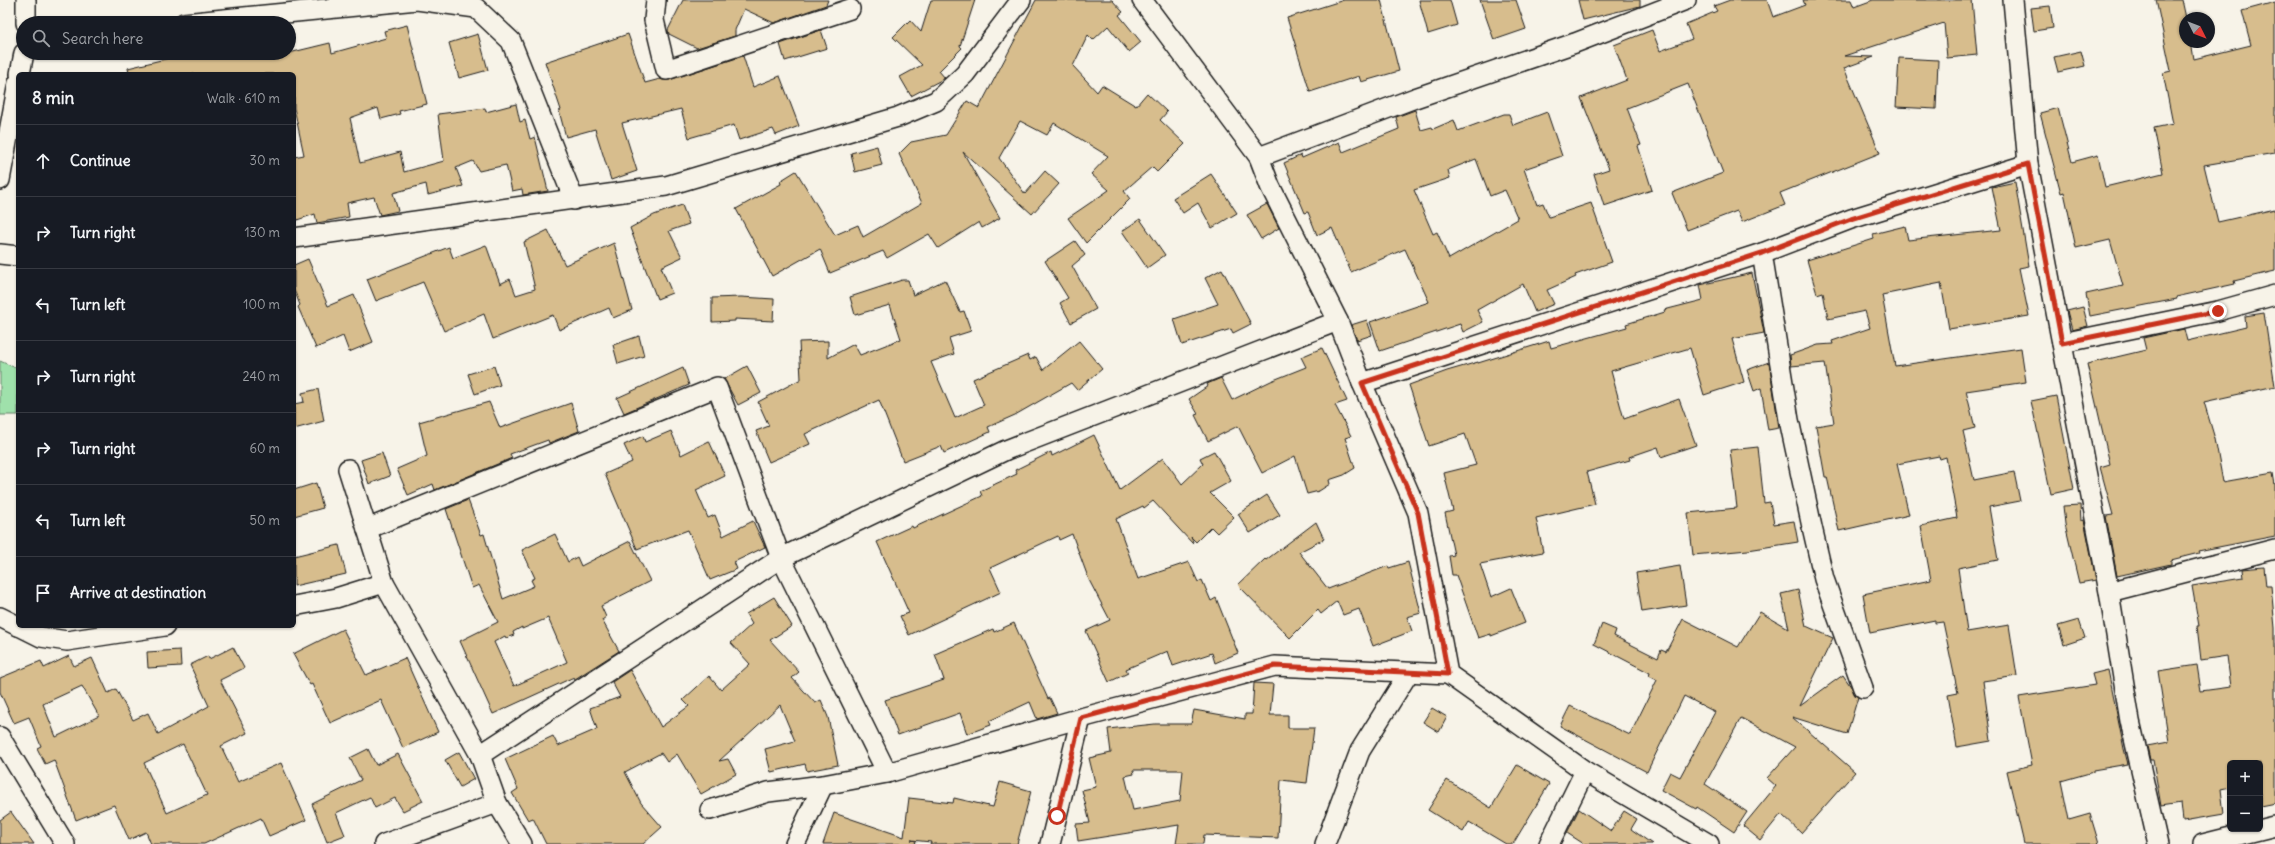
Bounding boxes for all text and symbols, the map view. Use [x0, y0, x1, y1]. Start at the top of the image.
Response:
north arrow [2179, 12, 2215, 48]
search box [16, 16, 296, 60]
icon: search [30, 27, 52, 49]
text: Search here [62, 29, 143, 48]
text: 8 min [32, 87, 74, 109]
text: Walk · 610 m [207, 90, 280, 107]
icon: ahead [32, 150, 54, 172]
text: Continue [70, 151, 131, 170]
text: 30 m [250, 152, 280, 169]
icon: right [32, 222, 54, 244]
text: Turn right [70, 223, 135, 242]
text: 130 m [244, 224, 280, 241]
icon: left [32, 294, 54, 316]
text: Turn left [70, 295, 125, 314]
text: 100 m [243, 296, 280, 313]
route end [2209, 302, 2227, 320]
icon: right [32, 366, 54, 388]
text: Turn right [70, 367, 135, 386]
text: 240 m [243, 368, 280, 385]
icon: right [32, 438, 54, 460]
text: Turn right [70, 439, 135, 458]
text: 60 m [249, 440, 280, 457]
icon: left [32, 510, 54, 532]
text: Turn left [70, 511, 125, 530]
text: 50 m [249, 512, 280, 529]
icon: arrive [32, 582, 54, 604]
text: Arrive at destination [70, 583, 206, 602]
map controls [2227, 760, 2263, 832]
button: + [2227, 760, 2263, 796]
button: − [2227, 796, 2263, 832]
route start [1048, 807, 1066, 825]

